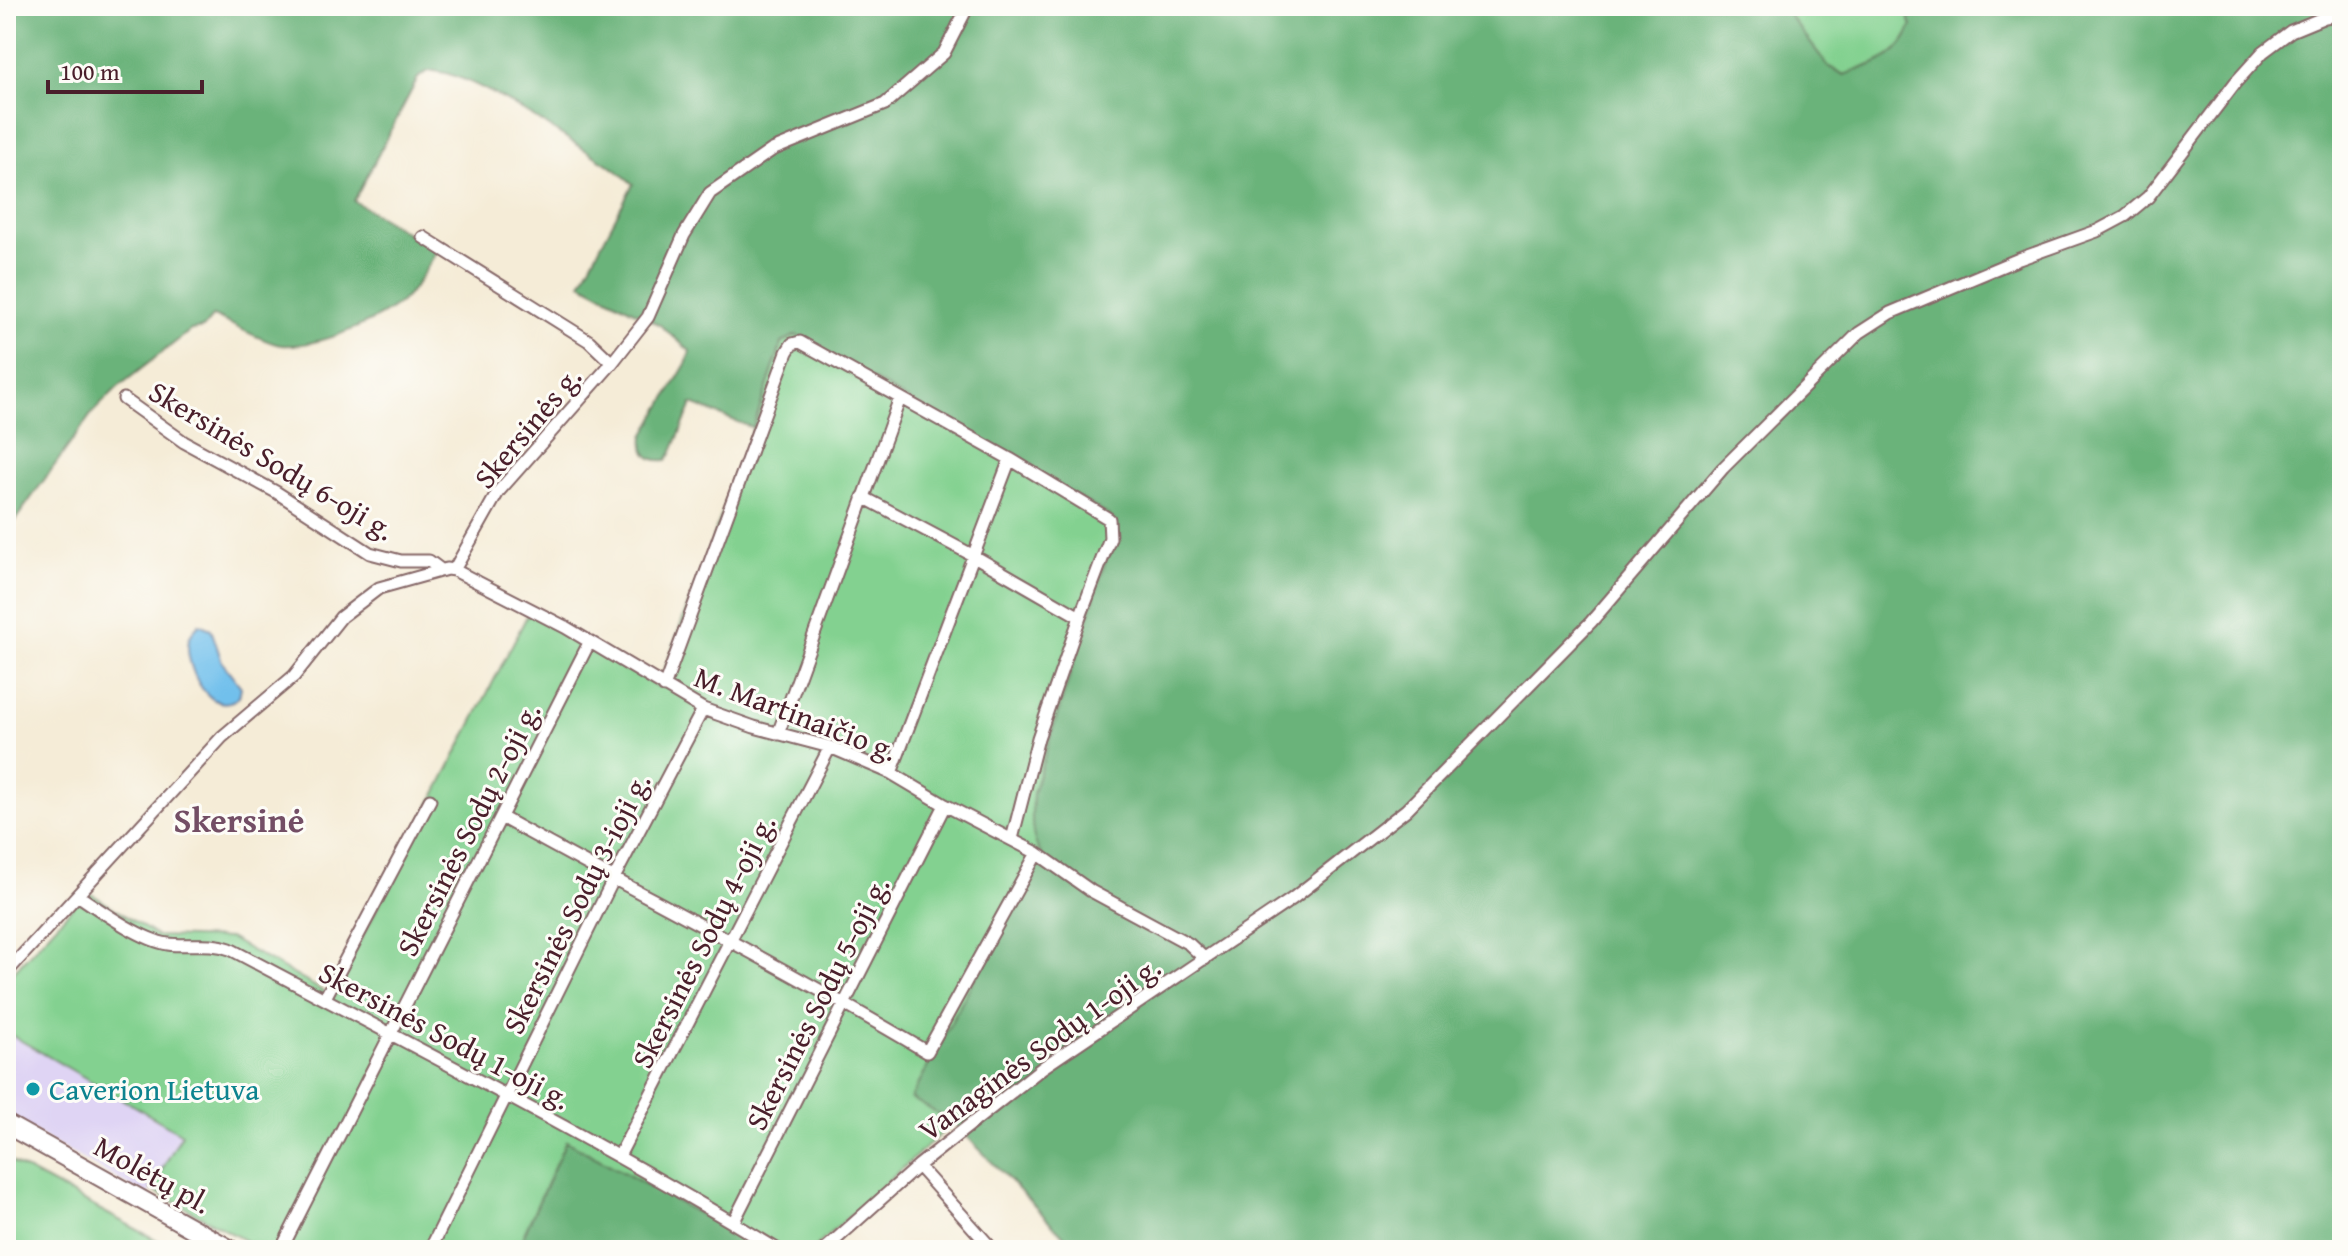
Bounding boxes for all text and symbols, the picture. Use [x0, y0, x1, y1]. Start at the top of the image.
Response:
scale bar [48, 44, 202, 94]
text: 100 m [60, 54, 120, 89]
street label: Skersinės g. [463, 356, 591, 498]
street label: Skersinės Sodų 6-oji g. [141, 369, 403, 551]
street label: M. Martinaičio g. [688, 654, 904, 772]
street label: Skersinės Sodų 2-oji g. [385, 694, 551, 964]
street label: Skersinės Sodų 3-ioji g. [491, 765, 661, 1041]
district label: Skersinė [174, 795, 304, 844]
street label: Skersinės Sodų 4-oji g. [620, 806, 786, 1076]
street label: Skersinės Sodų 5-oji g. [734, 868, 900, 1138]
street label: Vanaginės Sodų 1-oji g. [909, 945, 1169, 1151]
street label: Skersinės Sodų 1-oji g. [311, 950, 579, 1120]
place label: Caverion Lietuva [49, 1067, 259, 1111]
marker: Caverion Lietuva [24, 1080, 42, 1098]
street label: Molėtų pl. [86, 1124, 220, 1224]

